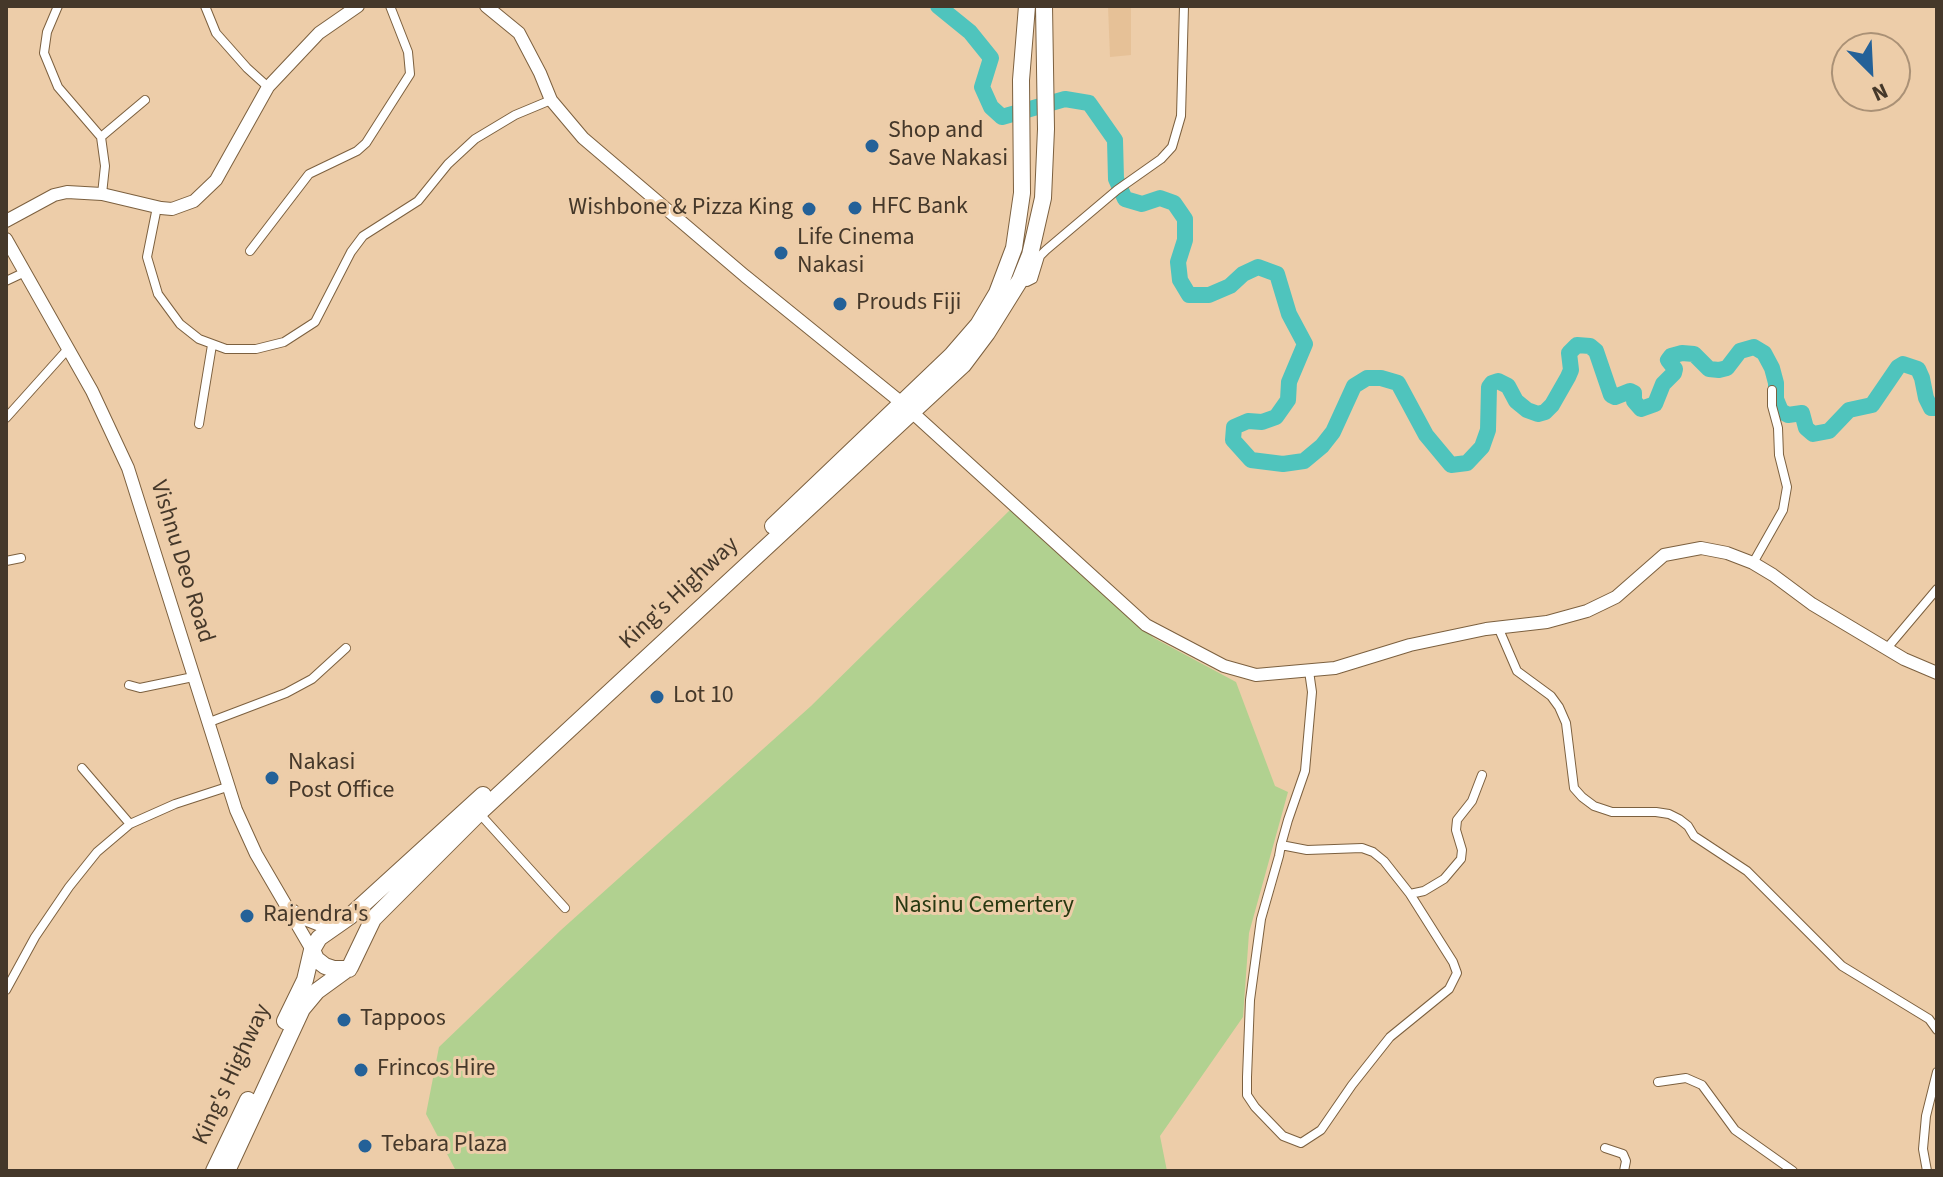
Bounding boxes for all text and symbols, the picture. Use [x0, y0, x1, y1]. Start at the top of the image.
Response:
north arrow [1831, 32, 1911, 112]
text: N [1867, 75, 1893, 110]
place label: Shop and Save Nakasi [888, 118, 1008, 174]
marker: Shop and Save Nakasi [863, 137, 881, 155]
place label: HFC Bank [871, 194, 968, 222]
place label: Wishbone & Pizza King [568, 195, 793, 223]
marker: HFC Bank [846, 199, 864, 217]
marker: Wishbone & Pizza King [800, 200, 818, 218]
place label: Life Cinema Nakasi [797, 225, 915, 281]
marker: Life Cinema Nakasi [772, 244, 790, 262]
place label: Prouds Fiji [856, 290, 962, 318]
marker: Prouds Fiji [831, 295, 849, 313]
street label: Vishnu Deo Road [143, 477, 219, 647]
street label: King's Highway [614, 532, 746, 656]
place label: Lot 10 [673, 683, 734, 711]
marker: Lot 10 [648, 688, 666, 706]
place label: Nakasi Post Office [288, 750, 394, 806]
marker: Nakasi Post Office [263, 769, 281, 787]
park label: Nasinu Cemertery [894, 893, 1074, 921]
place label: Rajendra's [263, 902, 368, 930]
marker: Rajendra's [238, 907, 256, 925]
street label: King's Highway [188, 1000, 278, 1150]
place label: Tappoos [360, 1006, 446, 1034]
marker: Tappoos [335, 1011, 353, 1029]
place label: Frincos Hire [377, 1056, 496, 1084]
marker: Frincos Hire [352, 1061, 370, 1079]
place label: Tebara Plaza [381, 1132, 507, 1160]
marker: Tebara Plaza [356, 1137, 374, 1155]

